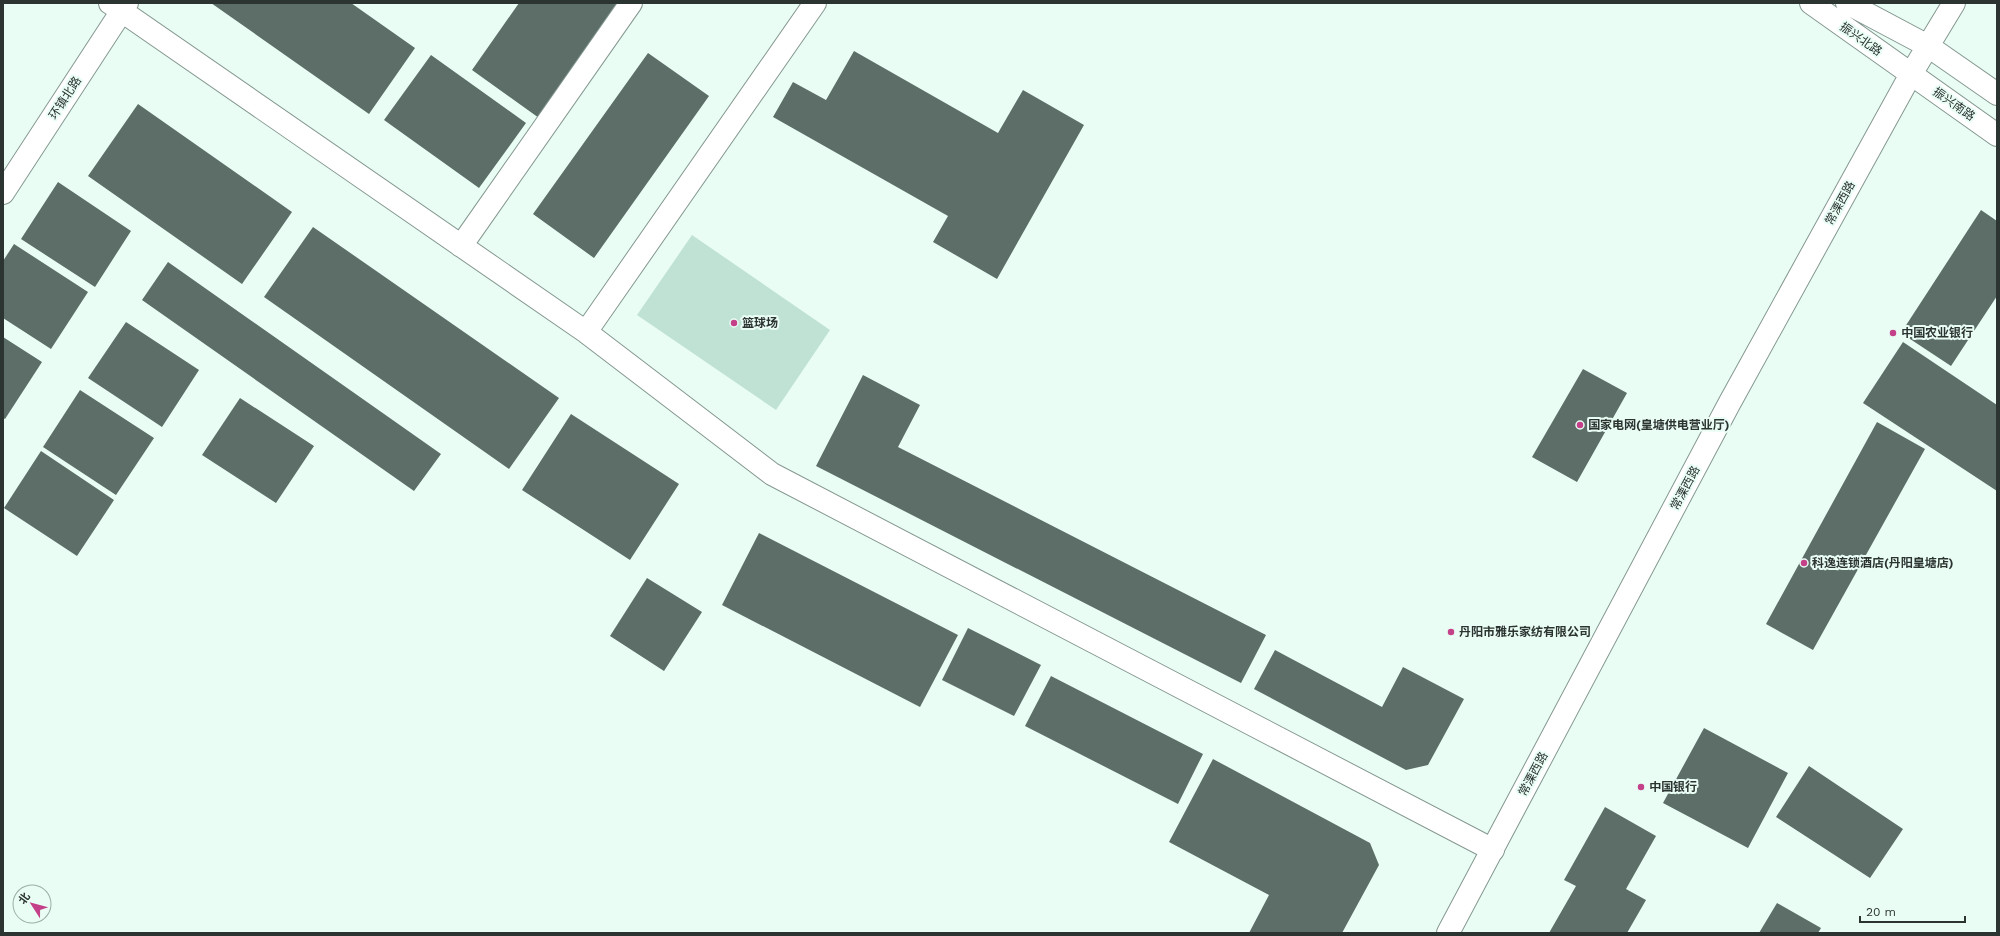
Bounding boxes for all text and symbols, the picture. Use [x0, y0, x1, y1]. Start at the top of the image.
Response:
street label: 振兴北路 [1837, 19, 1885, 59]
street label: 环镇北路 [46, 74, 84, 122]
street label: 振兴南路 [1930, 84, 1978, 124]
street label: 常溧西路 [1822, 179, 1858, 227]
place label: 篮球场 [742, 316, 778, 330]
marker: 篮球场 [729, 318, 739, 328]
place label: 中国农业银行 [1901, 326, 1973, 340]
marker: 中国农业银行 [1888, 328, 1898, 338]
place label: 国家电网(皇塘供电营业厅) [1588, 418, 1729, 432]
marker: 国家电网(皇塘供电营业厅) [1575, 420, 1585, 430]
street label: 常溧西路 [1668, 464, 1702, 512]
place label: 科逸连锁酒店(丹阳皇塘店) [1812, 556, 1953, 570]
marker: 科逸连锁酒店(丹阳皇塘店) [1799, 558, 1809, 568]
place label: 丹阳市雅乐家纺有限公司 [1459, 625, 1591, 639]
marker: 丹阳市雅乐家纺有限公司 [1446, 627, 1456, 637]
street label: 常溧西路 [1516, 750, 1550, 798]
place label: 中国银行 [1649, 780, 1697, 794]
marker: 中国银行 [1636, 782, 1646, 792]
north arrow [12, 884, 52, 924]
text: 北 [16, 890, 33, 907]
scale bar [1860, 898, 1965, 924]
text: 20 m [1866, 905, 1896, 919]

